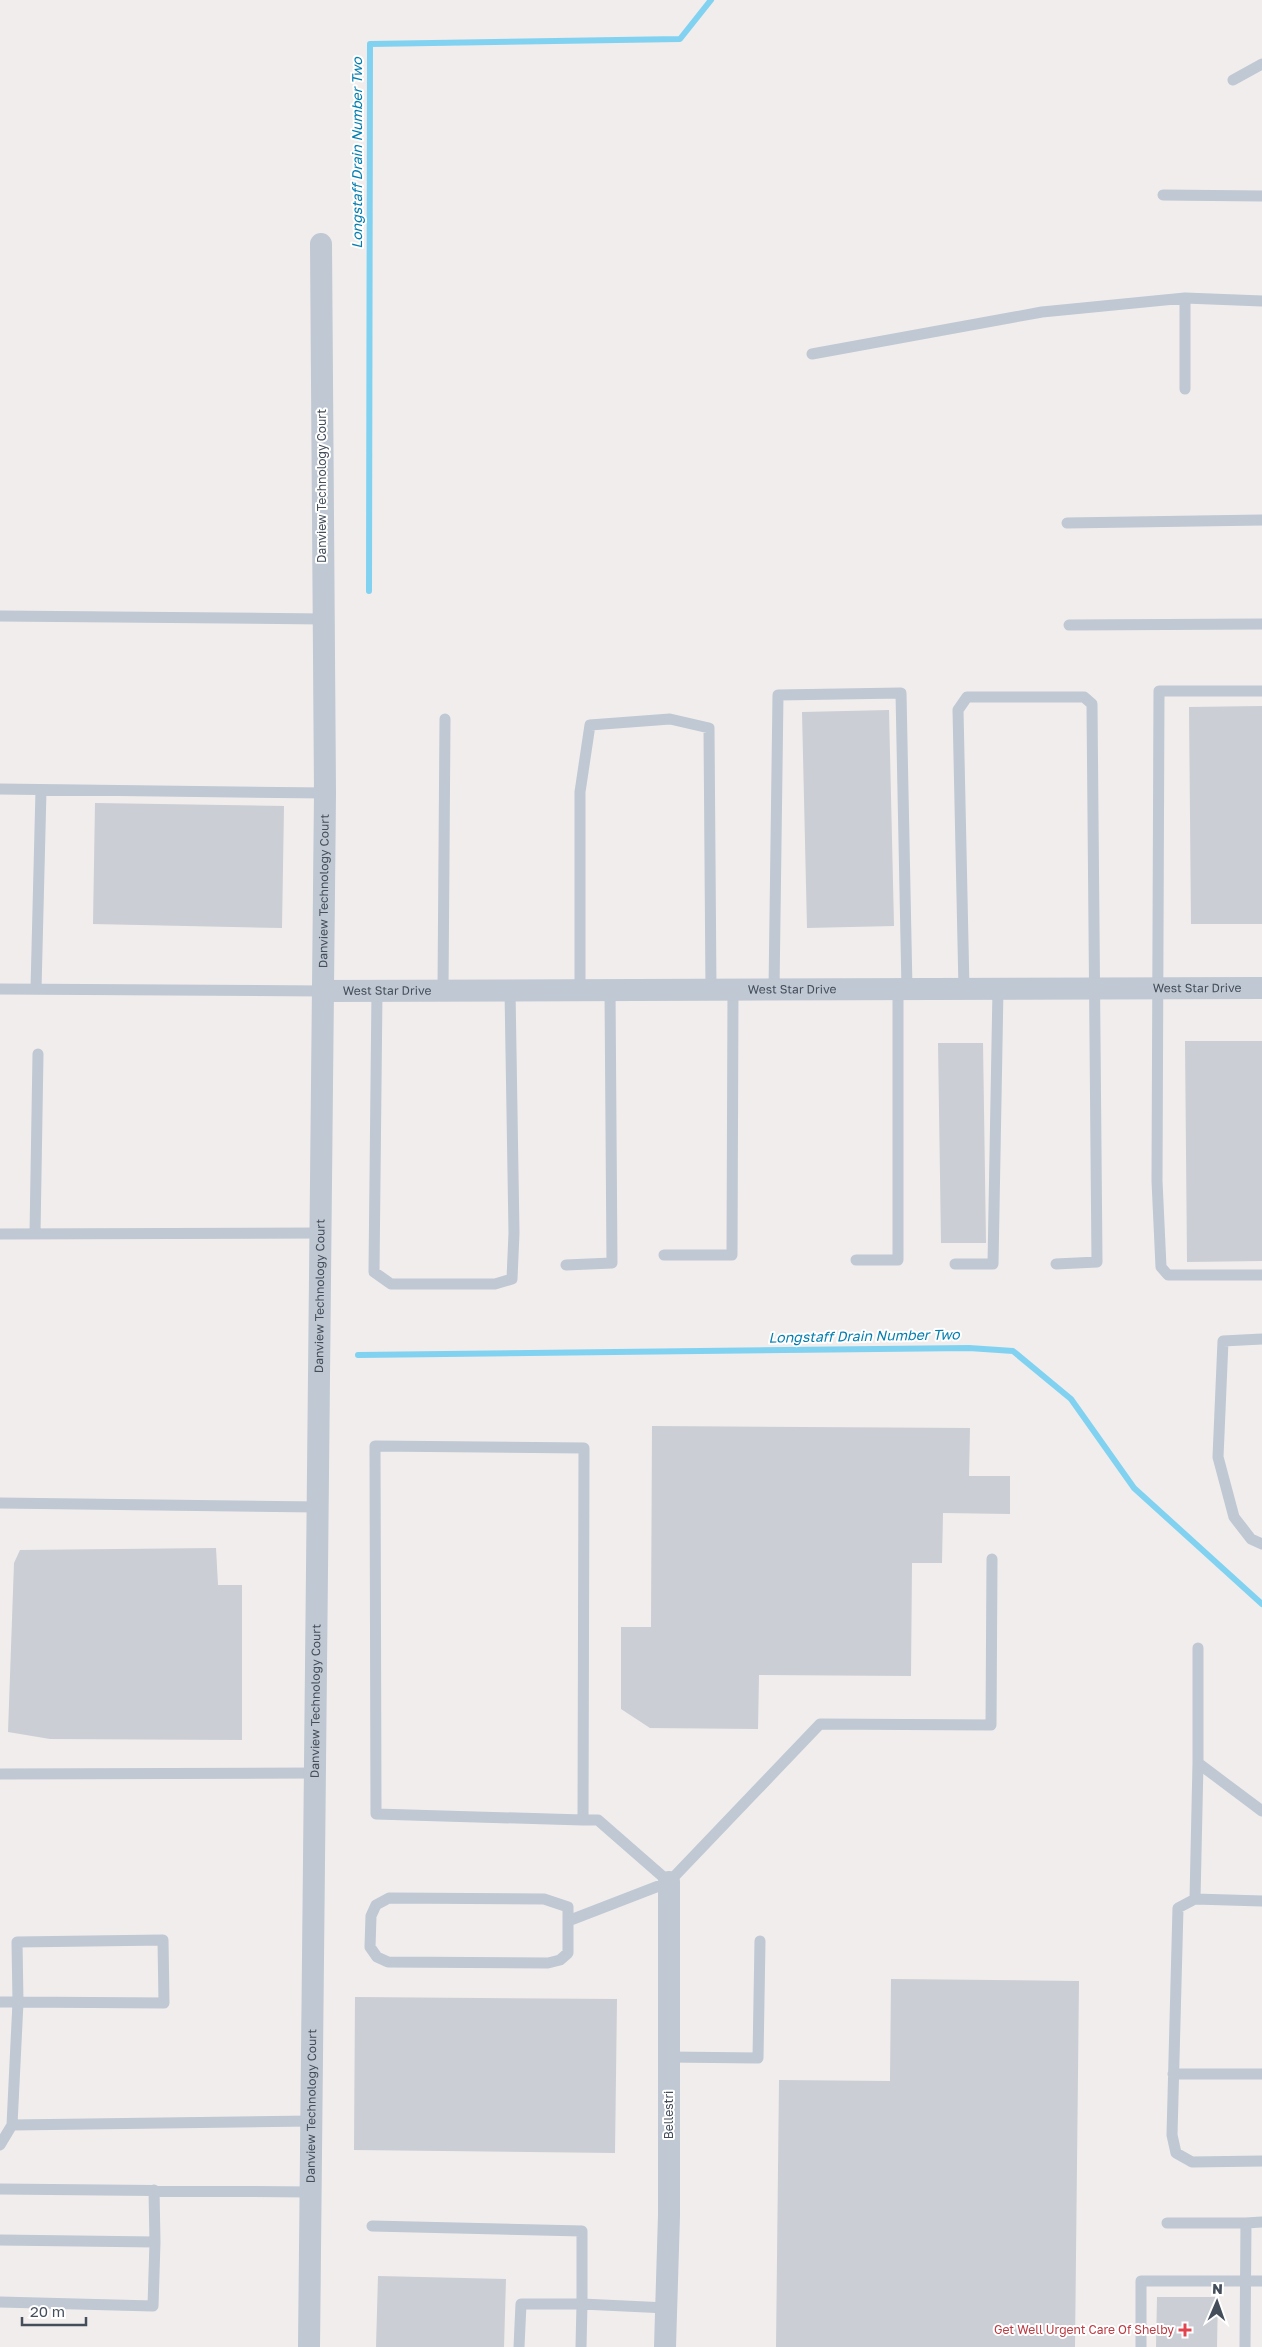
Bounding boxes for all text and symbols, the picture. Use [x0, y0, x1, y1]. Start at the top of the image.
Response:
water label: Longstaff Drain Number Two [348, 56, 365, 249]
street label: Danview Technology Court [314, 409, 329, 563]
street label: Danview Technology Court [315, 814, 332, 968]
street label: West Star Drive [1153, 980, 1241, 995]
street label: West Star Drive [748, 981, 836, 997]
street label: West Star Drive [343, 983, 431, 998]
street label: Danview Technology Court [311, 1219, 328, 1373]
water label: Longstaff Drain Number Two [768, 1325, 961, 1346]
street label: Danview Technology Court [307, 1624, 323, 1778]
street label: Danview Technology Court [303, 2029, 319, 2183]
street label: Bellestri [661, 2091, 676, 2139]
north arrow [1192, 2277, 1242, 2327]
text: N [1212, 2280, 1223, 2297]
scale bar [22, 2294, 86, 2326]
text: 20 m [30, 2302, 65, 2320]
place label: Get Well Urgent Care Of Shelby [994, 2322, 1174, 2337]
marker: Get Well Urgent Care Of Shelby [1178, 2323, 1192, 2337]

